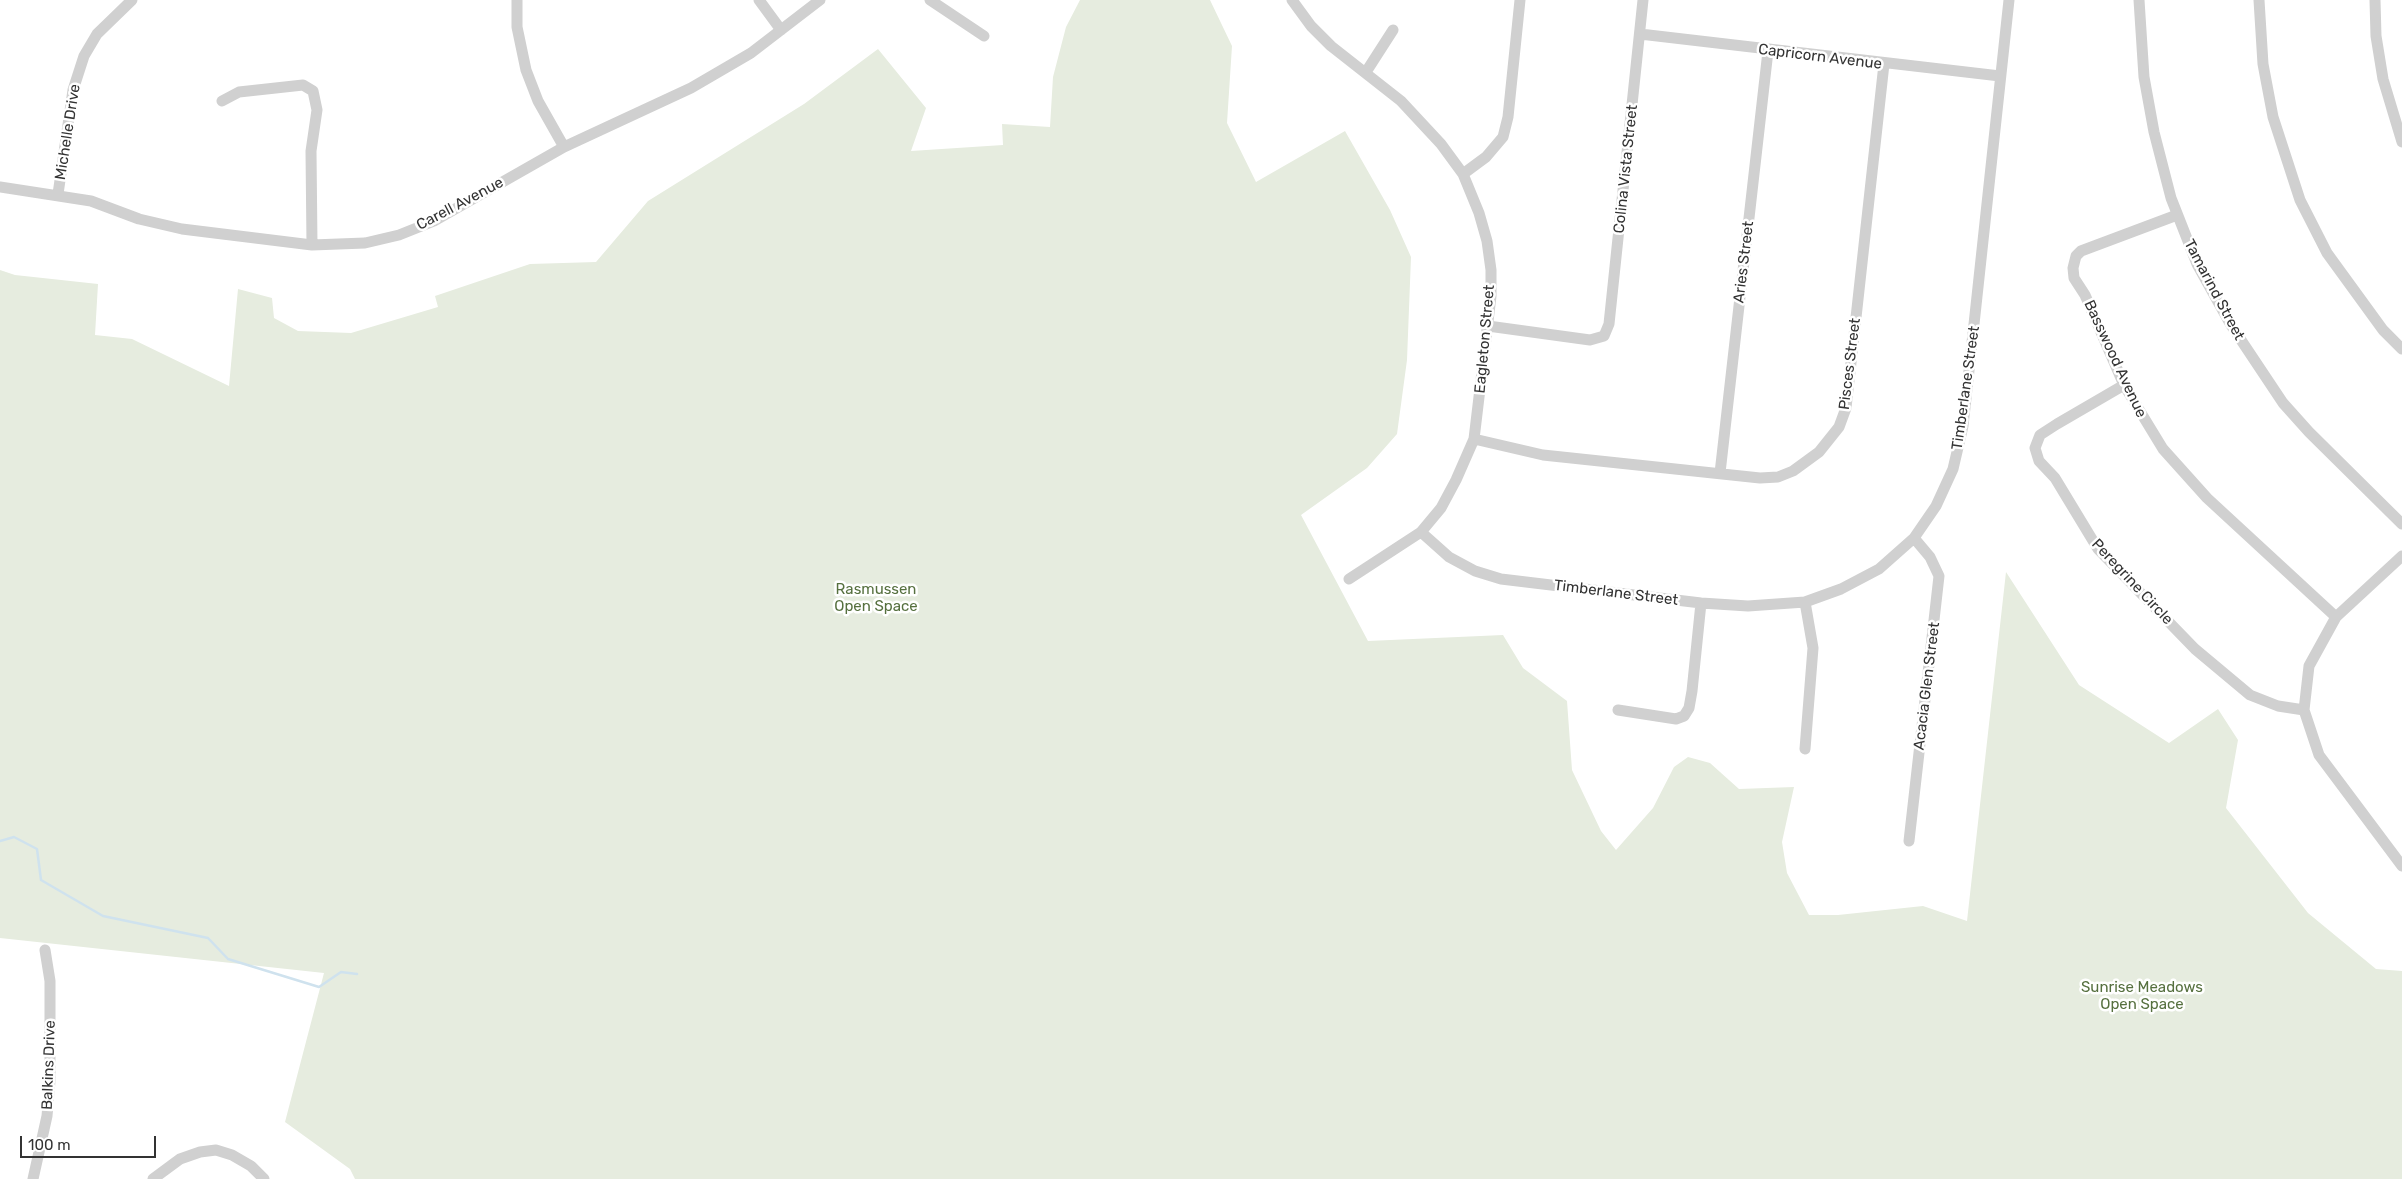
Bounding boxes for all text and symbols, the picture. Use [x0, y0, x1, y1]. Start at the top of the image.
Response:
street label: Capricorn Avenue [1757, 40, 1883, 74]
street label: Michelle Drive [52, 83, 84, 181]
street label: Colina Vista Street [1610, 104, 1642, 234]
street label: Carell Avenue [414, 174, 506, 234]
street label: Aries Street [1730, 220, 1758, 304]
street label: Tamarind Street [2180, 237, 2248, 343]
street label: Eagleton Street [1471, 284, 1499, 394]
street label: Basswood Avenue [2080, 297, 2150, 421]
street label: Pisces Street [1835, 317, 1865, 411]
street label: Timberlane Street [1948, 325, 1984, 451]
street label: Peregrine Circle [2088, 535, 2176, 629]
street label: Timberlane Street [1553, 576, 1679, 610]
park label: Rasmussen Open Space [834, 581, 918, 616]
street label: Acacia Glen Street [1910, 621, 1944, 751]
park label: Sunrise Meadows Open Space [2081, 979, 2203, 1014]
street label: Balkins Drive [38, 1020, 60, 1110]
scale bar [22, 1126, 159, 1158]
text: 100 m [28, 1136, 70, 1154]

